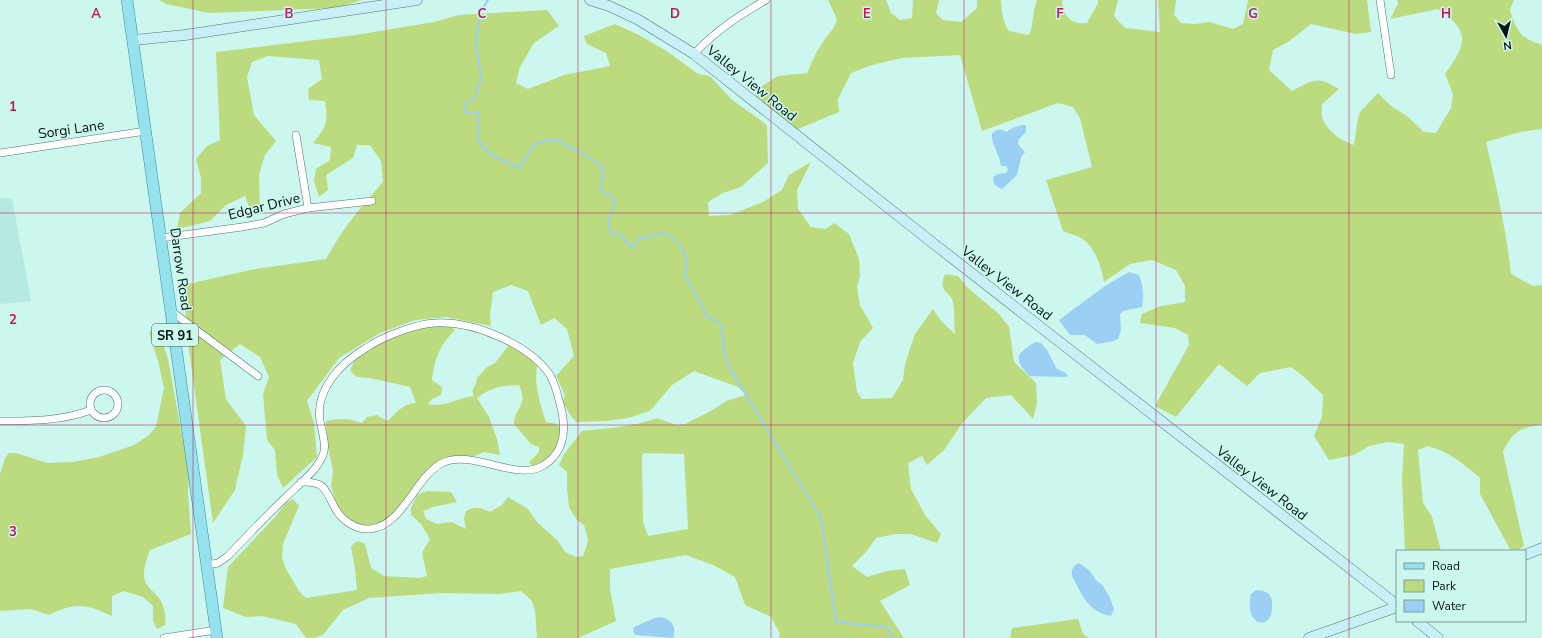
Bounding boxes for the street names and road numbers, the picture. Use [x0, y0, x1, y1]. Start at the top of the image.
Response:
street label: Valley View Road [702, 40, 801, 126]
street label: Sorgi Lane [37, 115, 105, 144]
street label: Edgar Drive [226, 188, 302, 225]
street label: Darrow Road [165, 226, 196, 312]
street label: Valley View Road [956, 241, 1056, 325]
road number: SR 91 [152, 324, 198, 346]
street label: Valley View Road [1211, 441, 1311, 525]

